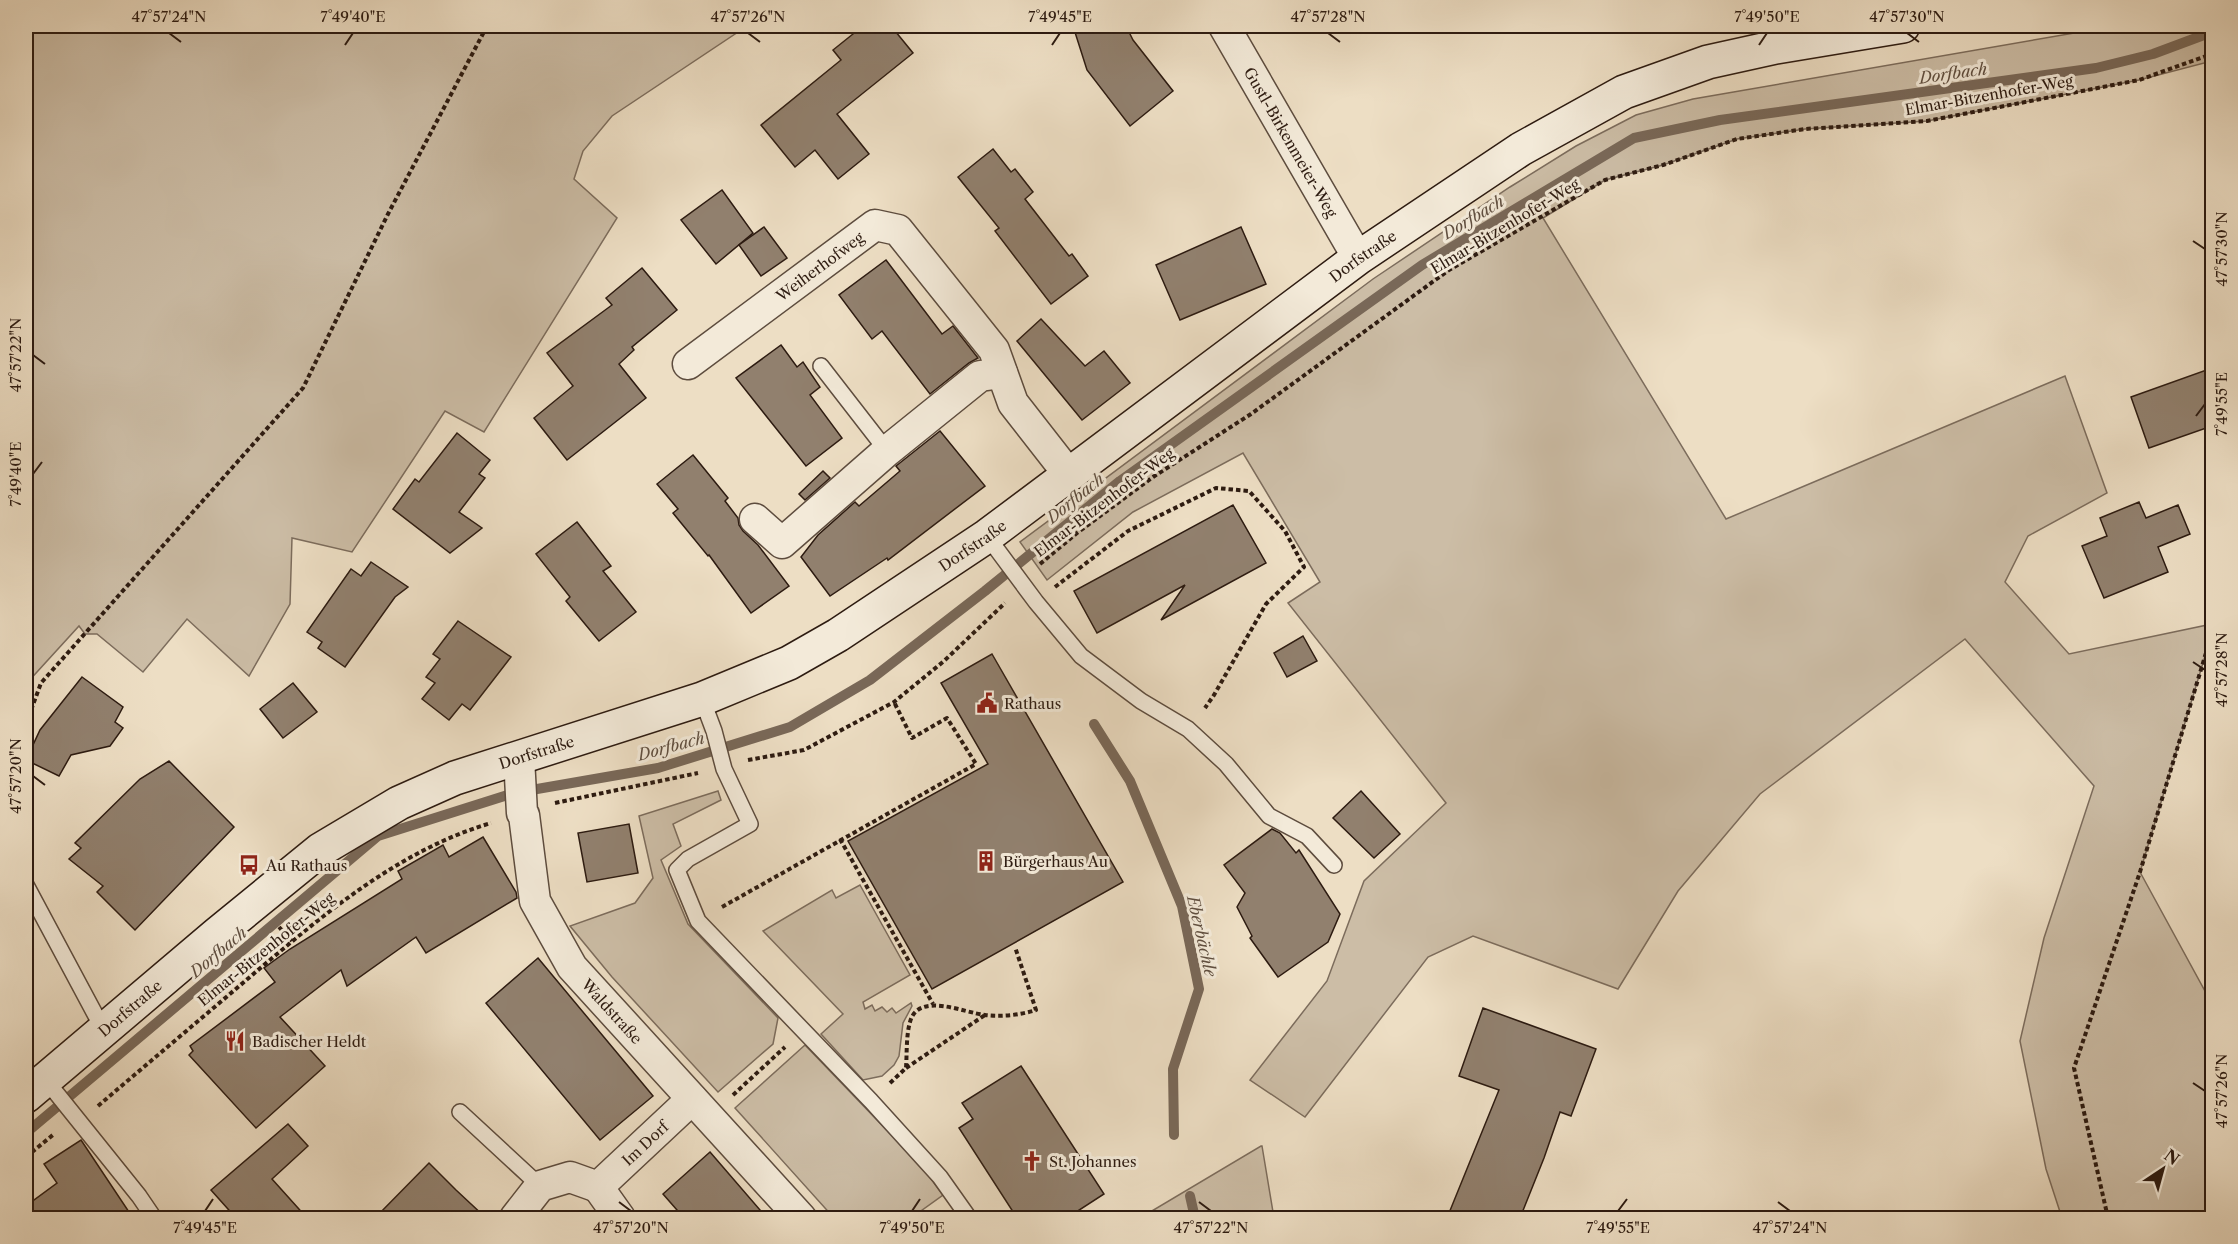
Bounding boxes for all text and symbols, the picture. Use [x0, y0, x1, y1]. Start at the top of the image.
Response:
text: 47°57'24"N [132, 7, 206, 26]
text: 7°49'40"E [320, 7, 386, 26]
text: 47°57'26"N [711, 7, 785, 26]
text: 7°49'45"E [1028, 7, 1092, 26]
text: 47°57'28"N [1290, 7, 1366, 26]
text: 7°49'50"E [1734, 7, 1800, 26]
text: 47°57'30"N [1869, 7, 1945, 26]
water label: Dorfbach [1916, 58, 1988, 88]
street label: Gustl-Birkenmeier-Weg [1240, 64, 1342, 221]
street label: Elmar-Bitzenhofer-Weg [1903, 71, 2075, 119]
street label: Elmar-Bitzenhofer-Weg [1427, 174, 1583, 278]
water label: Dorfbach [1437, 191, 1507, 244]
text: 47°57'30"N [2212, 211, 2231, 287]
street label: Dorfstraße [1325, 226, 1400, 286]
street label: Weiherhofweg [771, 227, 867, 306]
text: 47°57'22"N [6, 318, 25, 392]
text: 7°49'55"E [2212, 372, 2231, 436]
text: 7°49'40"E [6, 441, 25, 507]
street label: Elmar-Bitzenhofer-Weg [1030, 443, 1178, 561]
water label: Dorfbach [1041, 469, 1108, 529]
street label: Dorfstraße [935, 516, 1010, 575]
text: 47°57'28"N [2212, 632, 2231, 708]
public building icon: Rathaus [975, 691, 999, 715]
place label: Rathaus [1004, 694, 1061, 713]
water label: Dorfbach [633, 727, 707, 765]
street label: Dorfstraße [496, 731, 576, 773]
text: 47°57'20"N [6, 738, 25, 814]
building icon: Bürgerhaus Au [974, 849, 998, 873]
place label: Bürgerhaus Au [1003, 852, 1108, 871]
bus stop icon: Au Rathaus [237, 853, 261, 877]
place label: Au Rathaus [265, 856, 347, 875]
street label: Elmar-Bitzenhofer-Weg [194, 888, 338, 1010]
water label: Eberbächle [1183, 892, 1221, 980]
water label: Dorfbach [184, 922, 251, 983]
street label: Waldstraße [577, 974, 647, 1048]
street label: Dorfstraße [94, 976, 166, 1040]
restaurant icon: Badischer Heldt [223, 1029, 247, 1053]
place label: Badischer Heldt [252, 1032, 367, 1051]
text: 47°57'26"N [2212, 1054, 2231, 1128]
street label: Im Dorf [618, 1116, 673, 1169]
north arrow [2133, 1139, 2193, 1199]
text: N [2160, 1145, 2183, 1169]
church icon: St. Johannes [1020, 1149, 1044, 1173]
place label: St. Johannes [1049, 1152, 1137, 1171]
text: 7°49'45"E [173, 1218, 237, 1237]
text: 47°57'20"N [593, 1218, 669, 1237]
text: 7°49'50"E [879, 1218, 945, 1237]
text: 47°57'22"N [1174, 1218, 1248, 1237]
text: 7°49'55"E [1586, 1218, 1650, 1237]
text: 47°57'24"N [1753, 1218, 1827, 1237]

